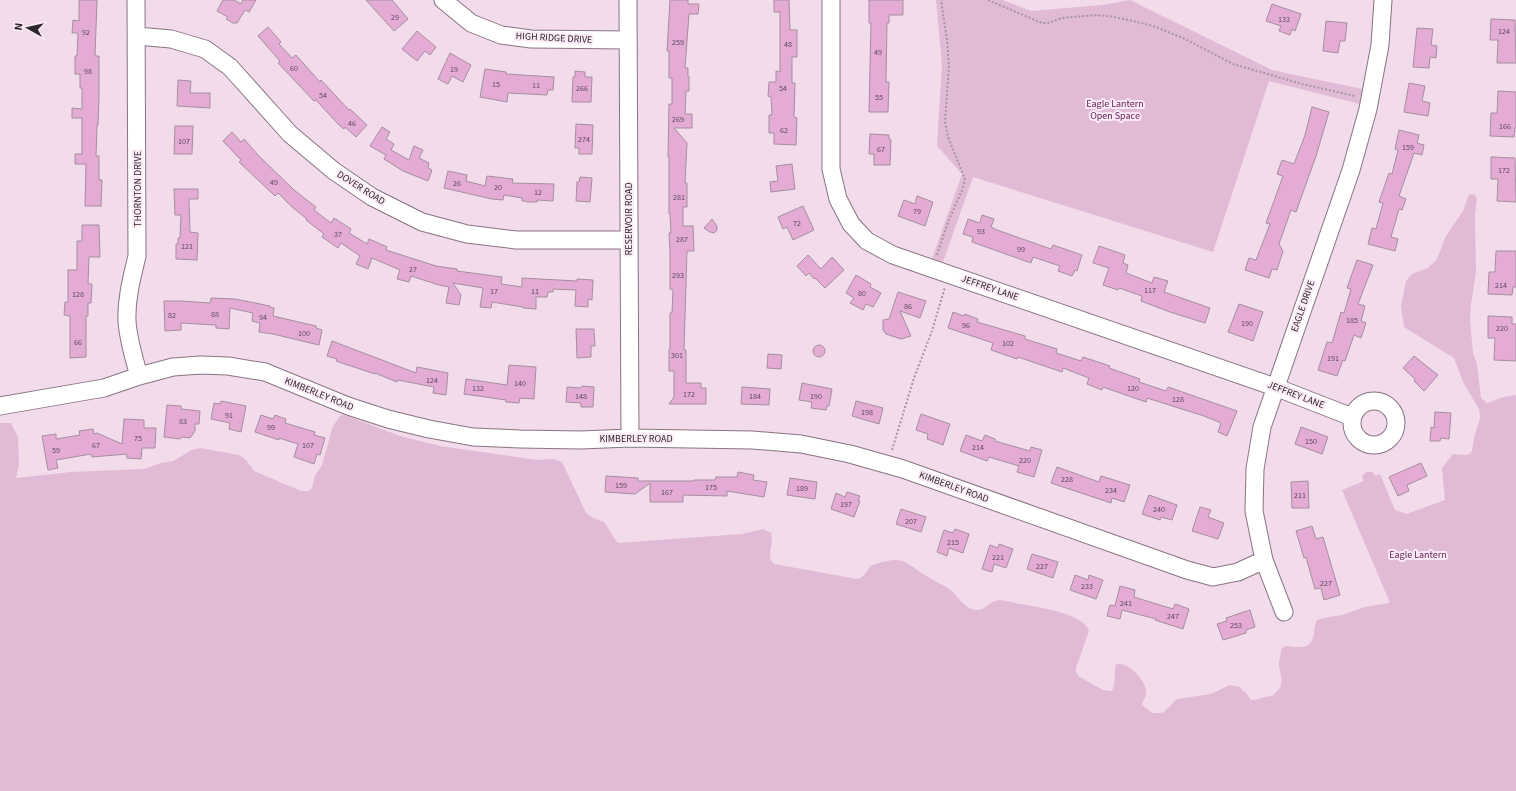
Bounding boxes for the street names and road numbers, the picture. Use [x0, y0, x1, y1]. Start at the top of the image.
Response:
street label: HIGH RIDGE DRIVE [515, 29, 593, 47]
street label: THORNTON DRIVE [131, 151, 145, 227]
street label: DOVER ROAD [334, 168, 388, 208]
street label: RESERVOIR ROAD [622, 182, 636, 256]
street label: JEFFREY LANE [959, 272, 1021, 304]
street label: EAGLE DRIVE [1288, 278, 1318, 334]
street label: KIMBERLEY ROAD [282, 374, 356, 414]
street label: JEFFREY LANE [1266, 378, 1326, 412]
street label: KIMBERLEY ROAD [599, 432, 673, 446]
street label: KIMBERLEY ROAD [917, 468, 991, 506]

